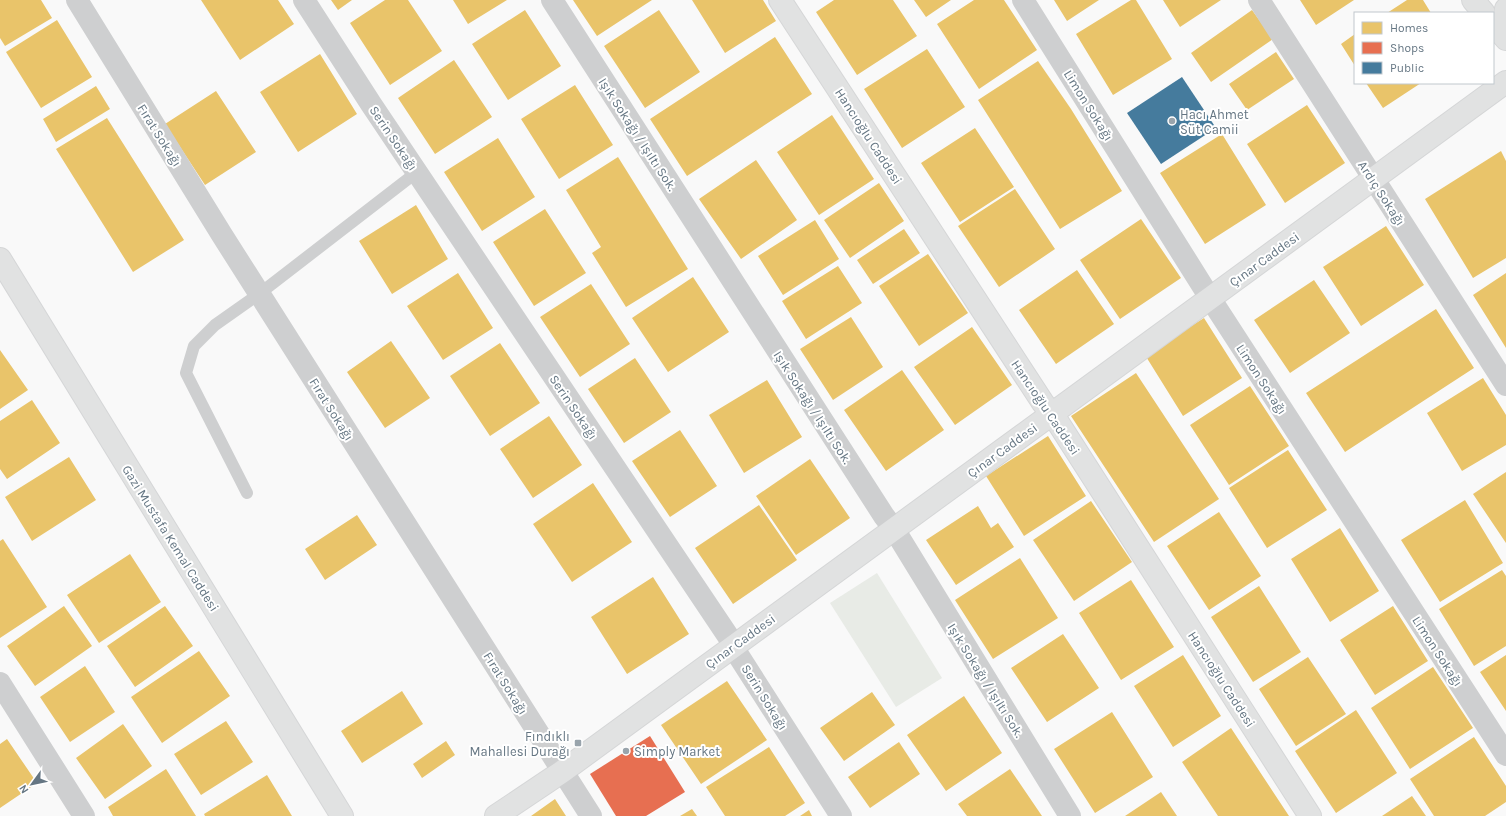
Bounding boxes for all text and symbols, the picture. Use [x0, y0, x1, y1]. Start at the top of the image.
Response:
legend [1354, 12, 1494, 84]
text: Homes [1390, 21, 1428, 35]
text: Shops [1390, 41, 1424, 55]
text: Public [1390, 61, 1424, 75]
street label: Limon Sokağı [1061, 67, 1116, 144]
street label: Işık Sokağı / Işıltı Sok. [595, 75, 680, 194]
street label: Hancıoğlu Caddesi [832, 86, 905, 187]
street label: Fırat Sokağı [134, 101, 185, 169]
street label: Serin Sokağı [366, 103, 421, 173]
place label: Hacı Ahmet Süt Camii [1180, 107, 1249, 137]
marker: Hacı Ahmet Süt Camii [1167, 116, 1177, 126]
street label: Ardıç Sokağı [1355, 158, 1408, 228]
street label: Çınar Caddesi [1226, 229, 1302, 290]
street label: Limon Sokağı [1233, 341, 1290, 417]
street label: Işık Sokağı / Işıltı Sok. [770, 348, 855, 467]
street label: Hancıoğlu Caddesi [1008, 357, 1083, 458]
street label: Serin Sokağı [546, 372, 601, 442]
street label: Fırat Sokağı [306, 375, 357, 443]
street label: Çınar Caddesi [964, 420, 1040, 481]
street label: Gazi Mustafa Kemal Caddesi [119, 462, 222, 614]
street label: Çınar Caddesi [702, 611, 778, 672]
street label: Limon Sokağı [1409, 613, 1466, 689]
street label: Işık Sokağı / Işıltı Sok. [944, 620, 1027, 740]
street label: Hancıoğlu Caddesi [1185, 629, 1258, 730]
street label: Fırat Sokağı [480, 649, 531, 717]
street label: Serin Sokağı [738, 662, 791, 733]
place label: Fındıklı Mahallesi Durağı [470, 729, 570, 759]
marker: Fındıklı Mahallesi Durağı [573, 738, 583, 748]
place label: Simply Market [634, 744, 720, 759]
marker: Simply Market [621, 746, 631, 756]
north arrow [12, 764, 52, 804]
text: N [16, 782, 32, 796]

